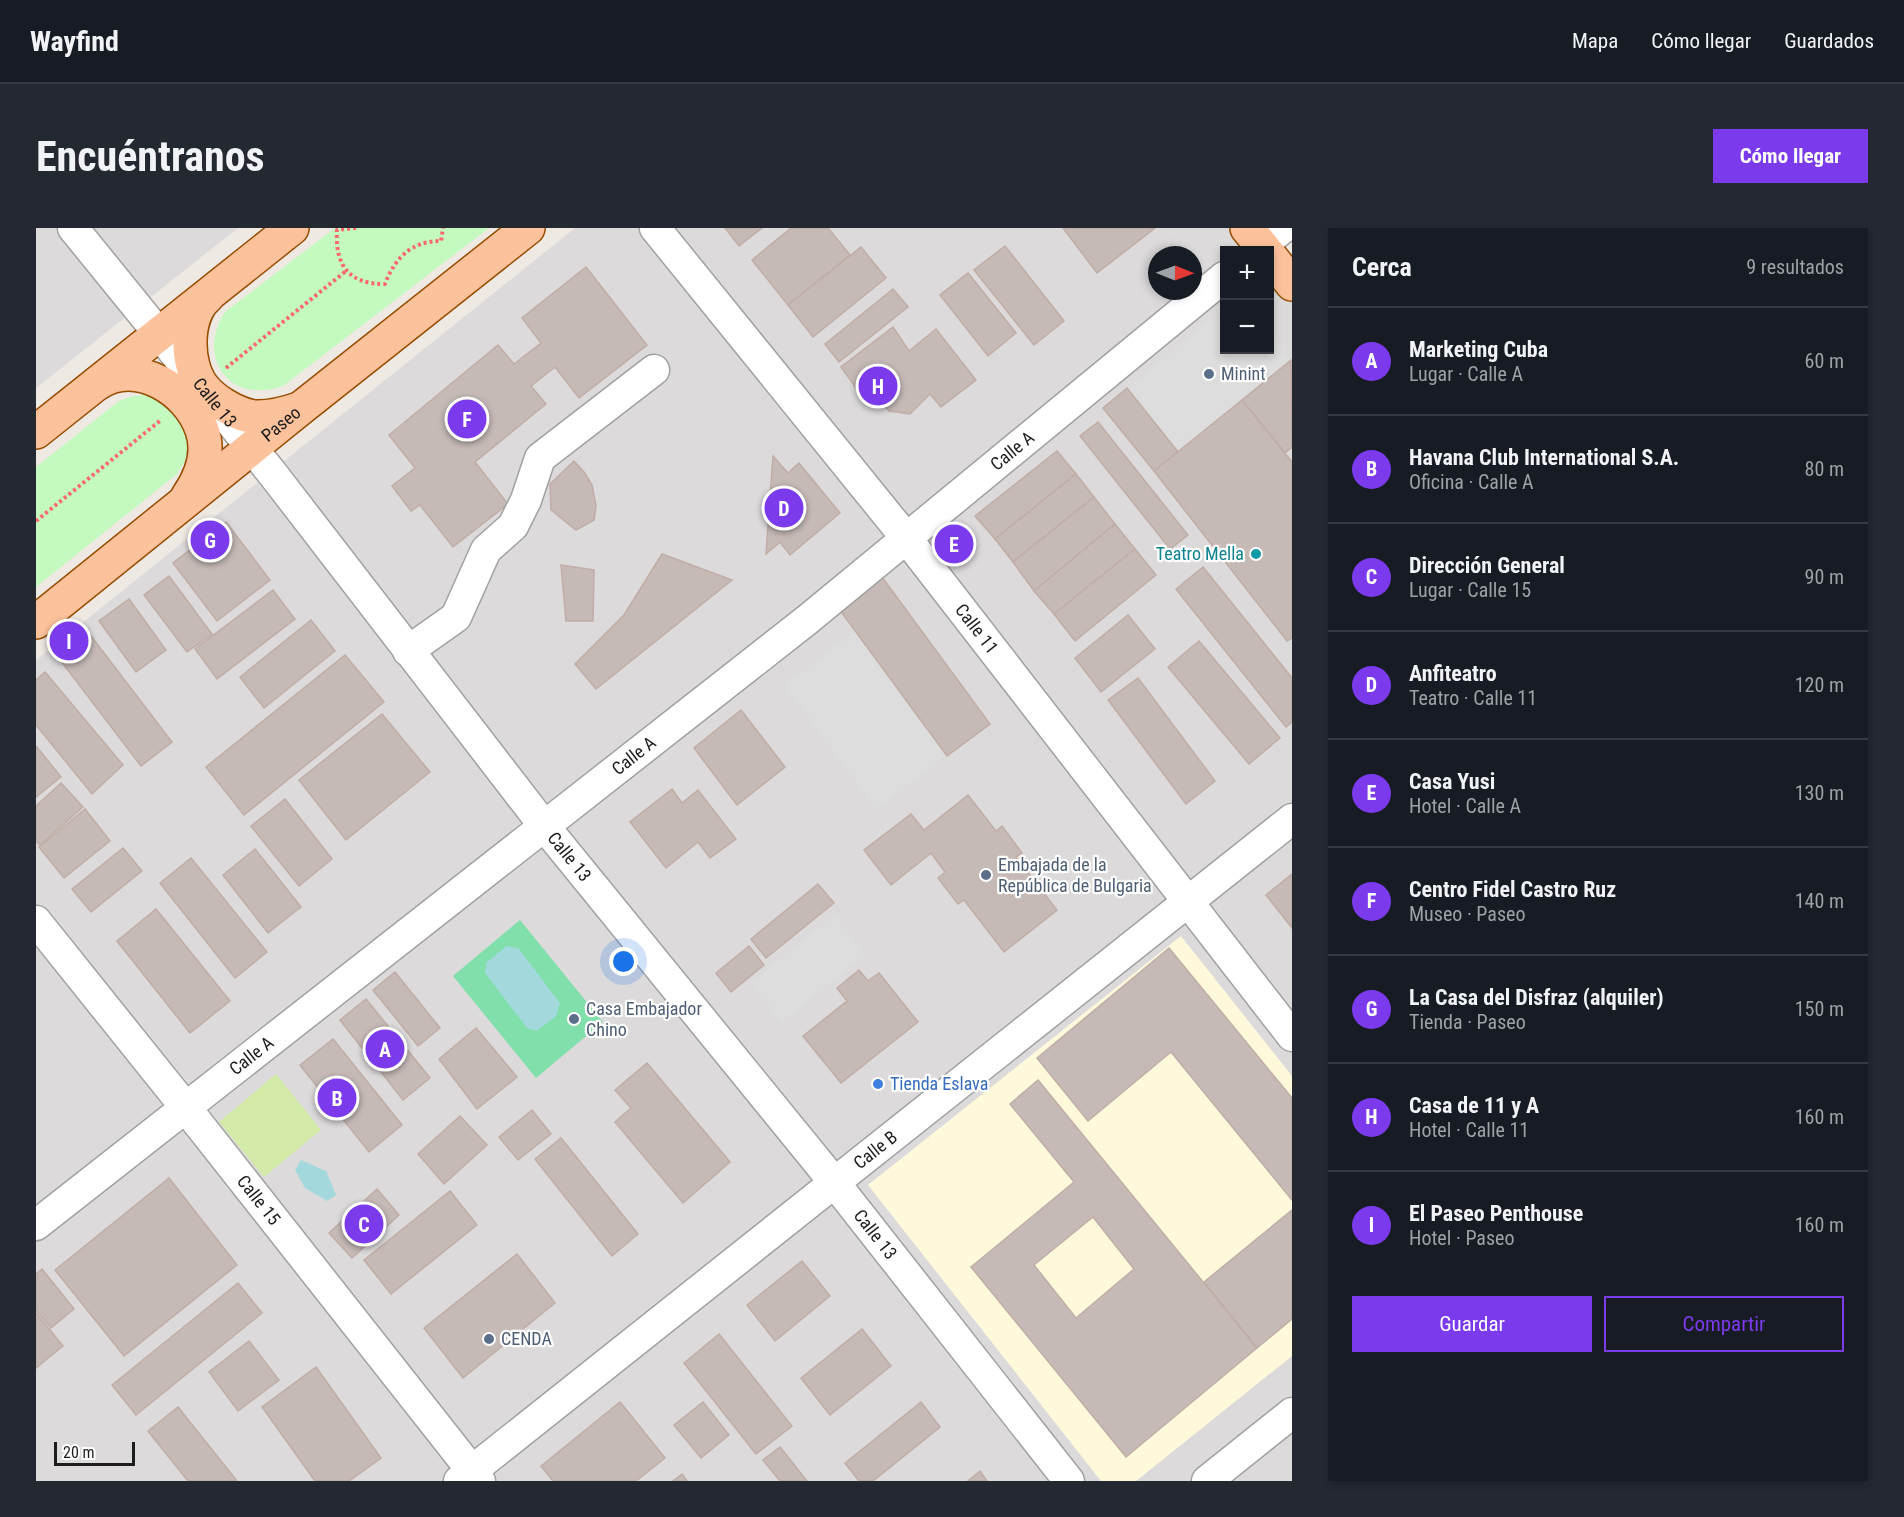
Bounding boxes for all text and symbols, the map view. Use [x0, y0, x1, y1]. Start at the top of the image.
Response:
text: Wayfind [30, 25, 119, 58]
text: Mapa [1572, 29, 1618, 53]
text: Cómo llegar [1651, 29, 1751, 53]
text: Guardados [1784, 29, 1874, 53]
button: Cómo llegar [1713, 129, 1868, 183]
text: Encuéntranos [36, 132, 265, 181]
north arrow [1148, 246, 1202, 300]
map controls [1220, 246, 1274, 354]
button: + [1220, 246, 1274, 300]
text: Cerca [1352, 252, 1412, 282]
text: 9 resultados [1746, 255, 1844, 279]
button: − [1220, 300, 1274, 354]
text: Marketing Cuba [1409, 337, 1548, 362]
text: A [1366, 349, 1377, 373]
text: 60 m [1805, 349, 1844, 373]
text: Lugar · Calle A [1409, 362, 1523, 386]
place label: Minint [1221, 363, 1266, 384]
pin: H [858, 364, 898, 408]
marker: Minint [1202, 367, 1216, 381]
street label: Calle 13 [189, 373, 242, 431]
pin: F [448, 396, 486, 441]
street label: Paseo [257, 402, 305, 446]
street label: Calle A [986, 426, 1039, 475]
text: Havana Club International S.A. [1409, 445, 1679, 470]
text: B [1366, 457, 1377, 481]
text: 80 m [1805, 457, 1844, 481]
text: Oficina · Calle A [1409, 470, 1534, 494]
pin: D [764, 486, 804, 530]
pin: G [190, 518, 230, 562]
pin: E [934, 522, 974, 566]
place label: Teatro Mella [1156, 543, 1244, 564]
marker: Teatro Mella [1249, 547, 1263, 561]
text: Dirección General [1409, 553, 1565, 578]
text: C [1366, 565, 1377, 589]
text: 90 m [1805, 565, 1844, 589]
text: Lugar · Calle 15 [1409, 578, 1531, 602]
street label: Calle 11 [951, 599, 1003, 658]
pin: I [50, 618, 88, 664]
text: Anfiteatro [1409, 661, 1497, 686]
text: D [1366, 673, 1377, 697]
text: 120 m [1795, 673, 1844, 697]
text: Teatro · Calle 11 [1409, 686, 1537, 710]
street label: Calle A [607, 731, 660, 779]
text: Casa Yusi [1409, 769, 1495, 794]
text: E [1367, 781, 1376, 805]
text: 130 m [1795, 781, 1844, 805]
text: Hotel · Calle A [1409, 794, 1521, 818]
street label: Calle 13 [543, 827, 596, 885]
place label: Embajada de la República de Bulgaria [998, 854, 1152, 896]
marker: Embajada de la República de Bulgaria [979, 868, 993, 882]
text: Centro Fidel Castro Ruz [1409, 877, 1616, 902]
text: F [1367, 889, 1376, 913]
text: 140 m [1795, 889, 1844, 913]
text: Museo · Paseo [1409, 902, 1525, 926]
your location [609, 947, 638, 976]
text: La Casa del Disfraz (alquiler) [1409, 985, 1664, 1010]
text: G [1366, 997, 1377, 1021]
text: 150 m [1795, 997, 1844, 1021]
place label: Casa Embajador Chino [586, 998, 702, 1040]
text: Tienda · Paseo [1409, 1010, 1526, 1034]
marker: Casa Embajador Chino [567, 1012, 581, 1026]
pin: A [366, 1026, 404, 1072]
street label: Calle A [225, 1031, 278, 1079]
place label: Tienda Eslava [890, 1073, 988, 1094]
pin: B [318, 1076, 356, 1120]
marker: Tienda Eslava [871, 1077, 885, 1091]
text: Casa de 11 y A [1409, 1093, 1539, 1118]
text: H [1365, 1105, 1378, 1129]
text: 160 m [1795, 1105, 1844, 1129]
text: Hotel · Calle 11 [1409, 1118, 1529, 1142]
street label: Calle B [849, 1126, 901, 1173]
street label: Calle 15 [233, 1171, 285, 1229]
text: El Paseo Penthouse [1409, 1201, 1583, 1226]
pin: C [344, 1202, 384, 1246]
street label: Calle 13 [850, 1205, 902, 1263]
text: I [1369, 1213, 1374, 1237]
text: 160 m [1795, 1213, 1844, 1237]
text: Hotel · Paseo [1409, 1226, 1514, 1250]
button: Guardar [1352, 1296, 1592, 1352]
button: Compartir [1604, 1296, 1844, 1352]
place label: CENDA [501, 1328, 552, 1349]
marker: CENDA [482, 1332, 496, 1346]
scale bar [54, 1439, 135, 1466]
text: 20 m [63, 1443, 95, 1462]

